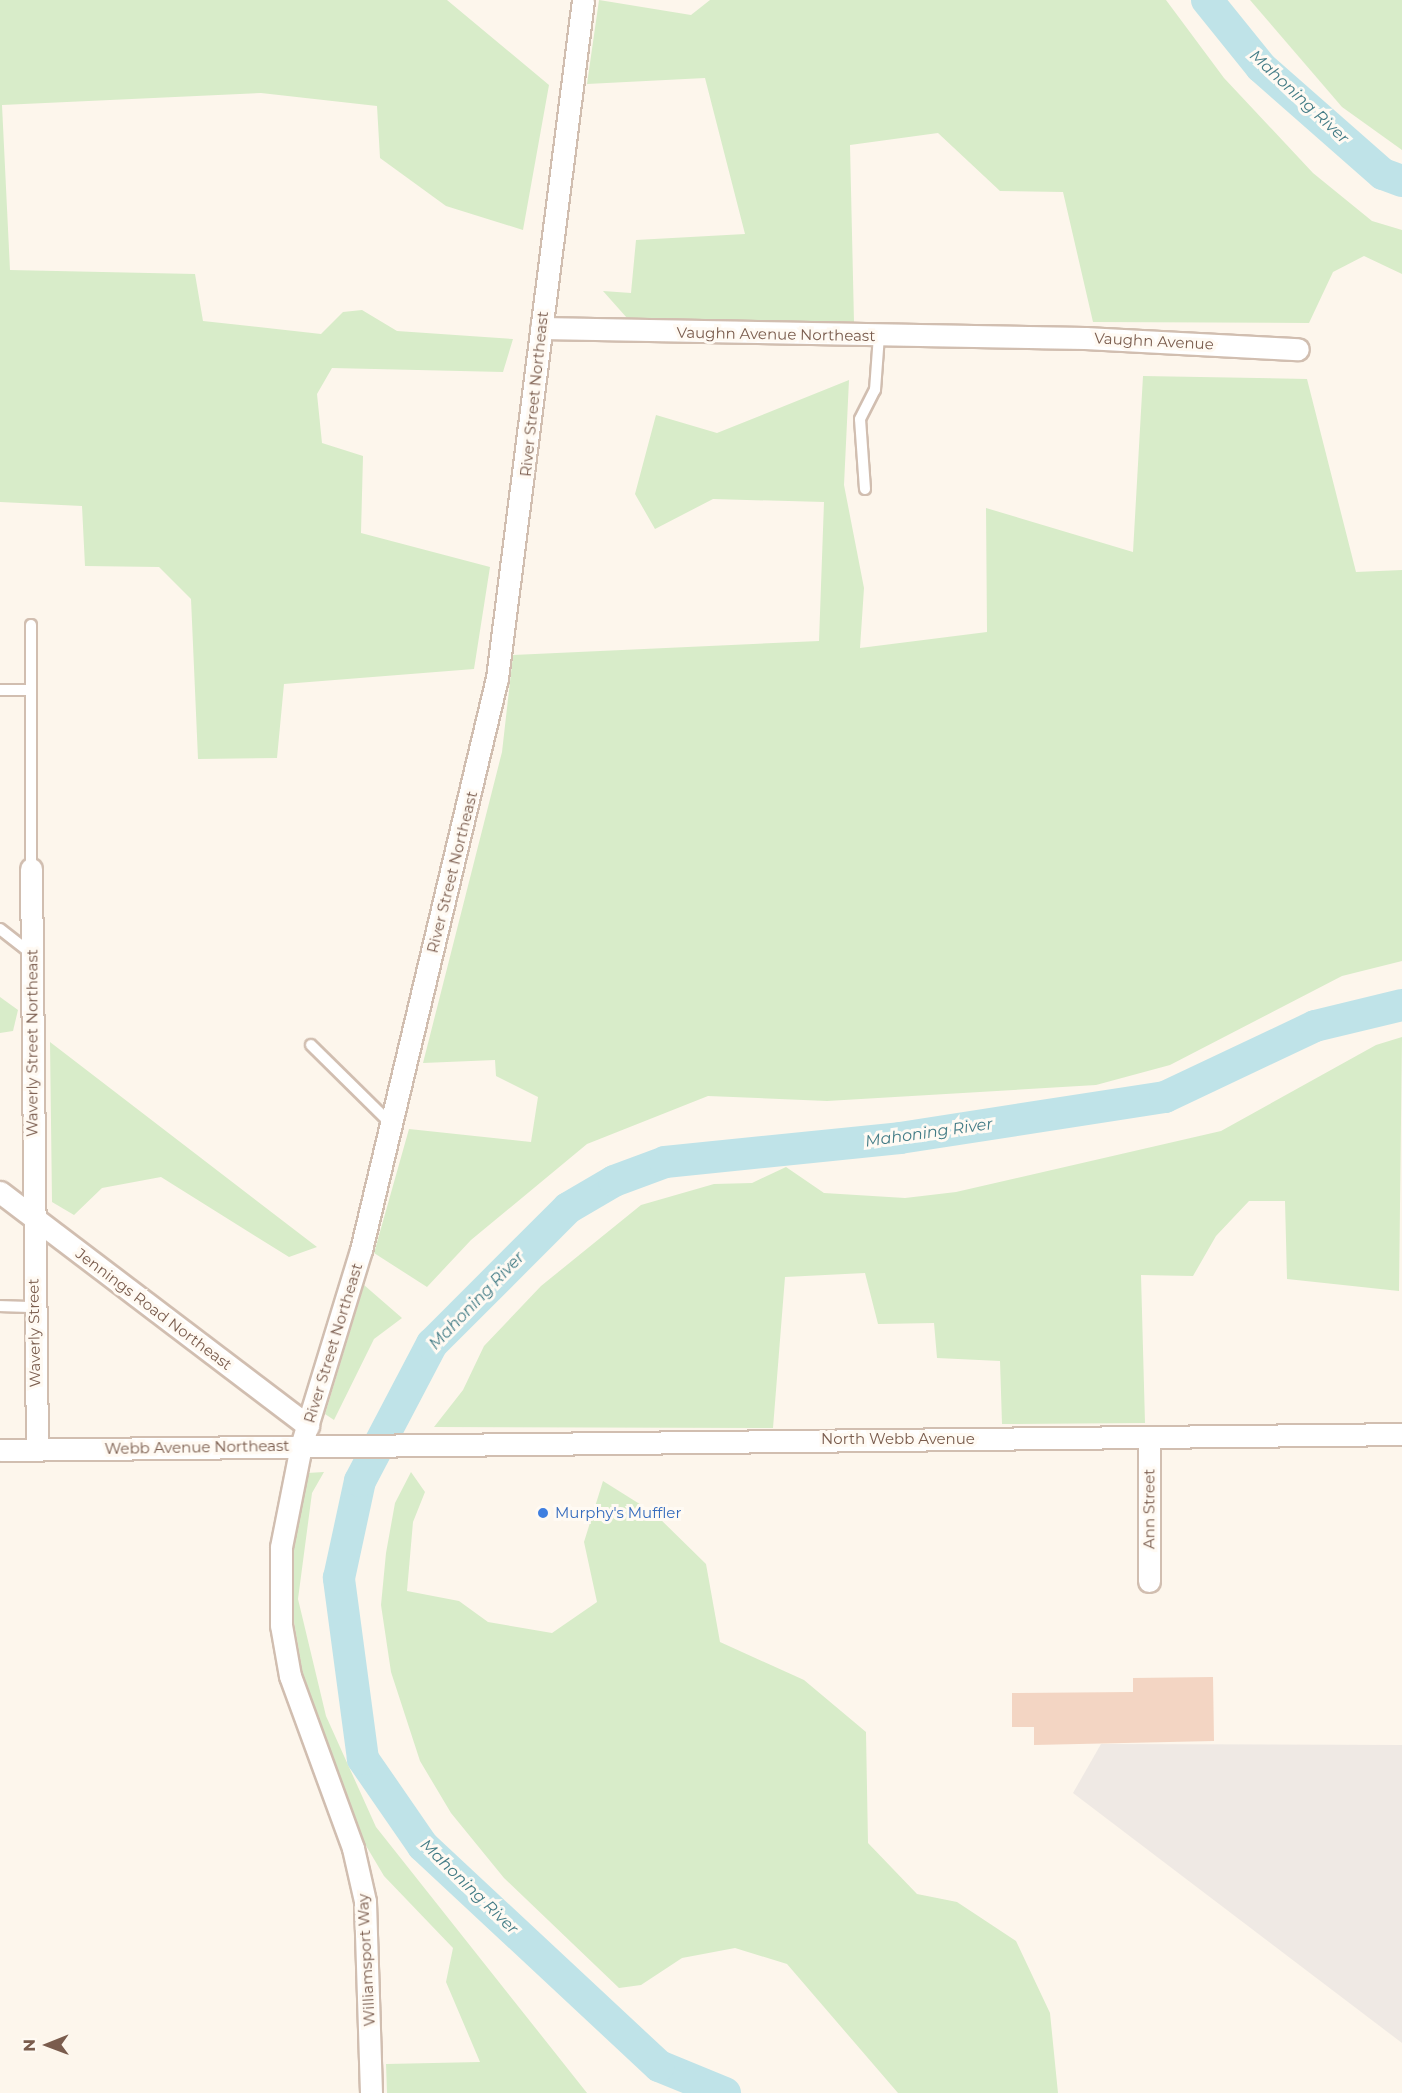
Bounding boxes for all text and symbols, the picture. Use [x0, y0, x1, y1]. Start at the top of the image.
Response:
water label: Mahoning River [1245, 46, 1353, 148]
street label: River Street Northeast [516, 310, 552, 478]
street label: Vaughn Avenue Northeast [676, 323, 876, 345]
street label: Vaughn Avenue [1094, 329, 1214, 353]
street label: River Street Northeast [423, 789, 481, 955]
street label: Waverly Street Northeast [23, 949, 41, 1137]
water label: Mahoning River [864, 1115, 994, 1151]
street label: Jennings Road Northeast [72, 1244, 236, 1374]
water label: Mahoning River [425, 1248, 529, 1354]
street label: River Street Northeast [300, 1261, 366, 1425]
street label: Waverly Street [24, 1278, 44, 1388]
street label: North Webb Avenue [821, 1430, 975, 1448]
street label: Webb Avenue Northeast [104, 1436, 290, 1458]
street label: Ann Street [1140, 1469, 1158, 1549]
place label: Murphy's Muffler [555, 1504, 681, 1522]
marker: Murphy's Muffler [536, 1506, 550, 1520]
water label: Mahoning River [416, 1835, 522, 1939]
street label: Williamsport Way [354, 1893, 378, 2027]
north arrow [18, 2015, 78, 2075]
text: N [20, 2039, 39, 2052]

